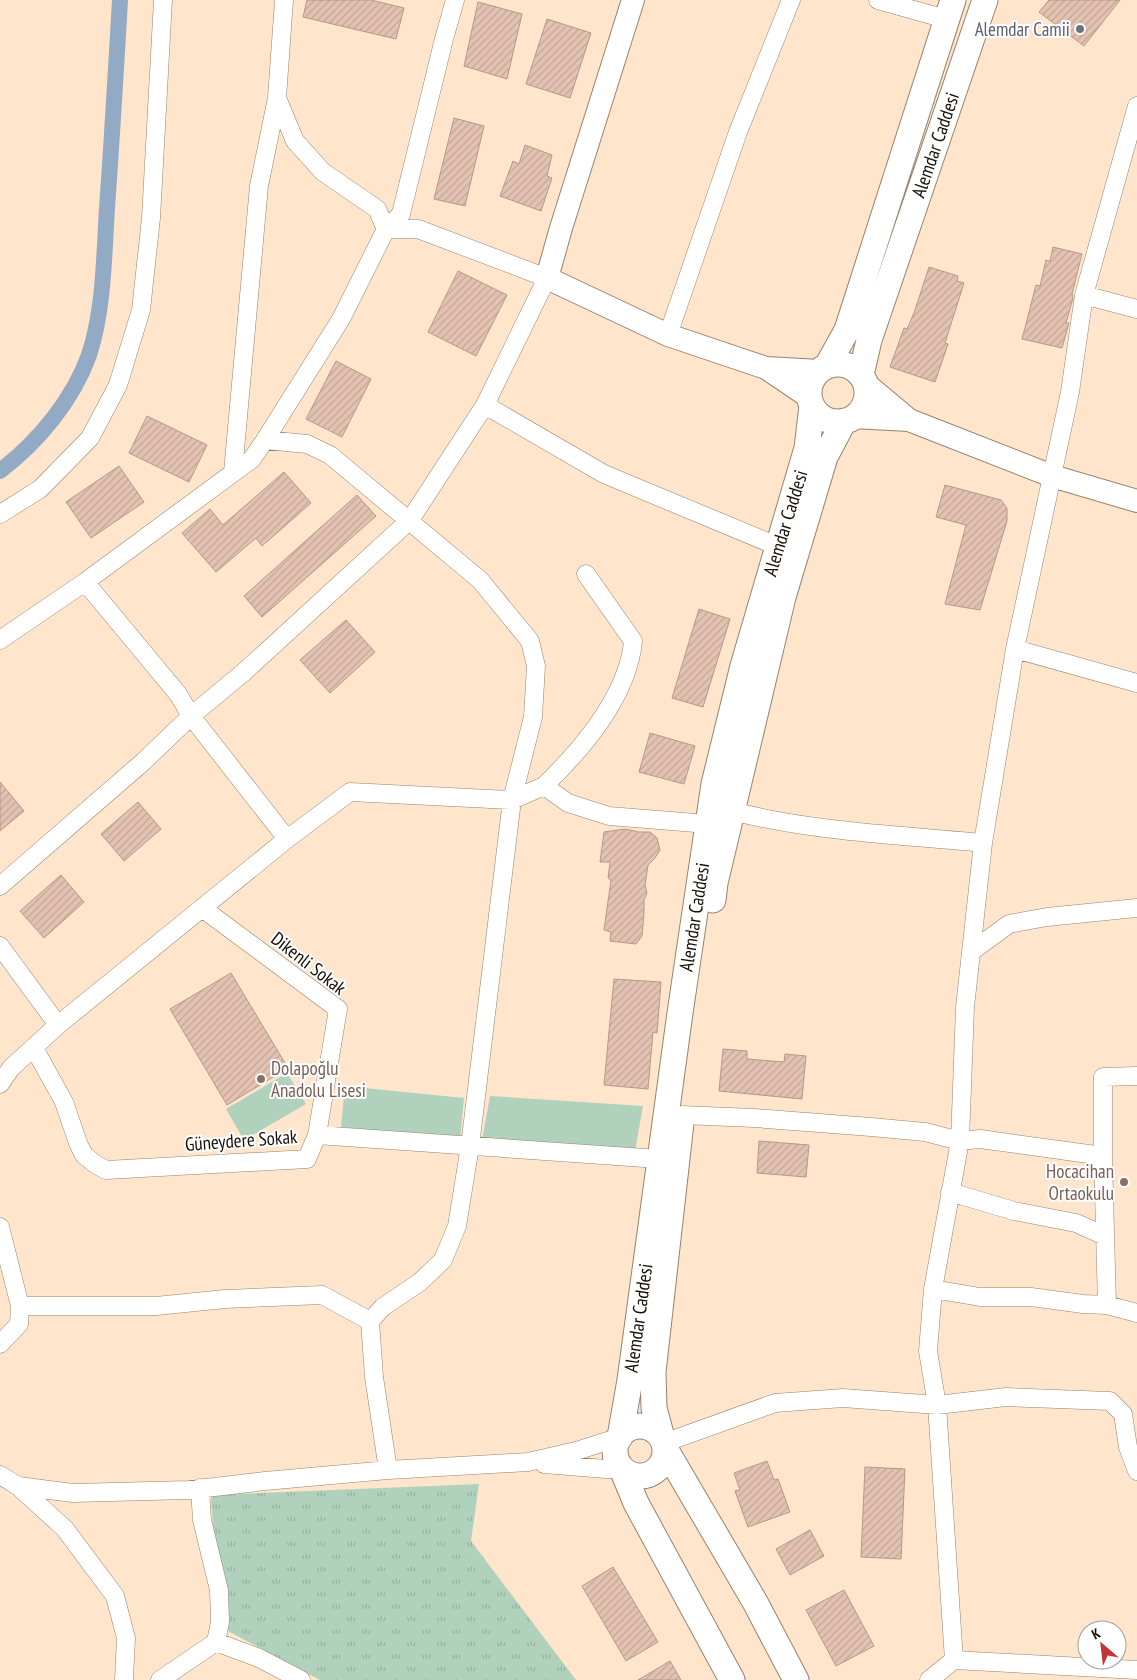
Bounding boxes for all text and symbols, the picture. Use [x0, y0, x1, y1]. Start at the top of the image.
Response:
place label: Alemdar Camii [975, 17, 1070, 41]
marker: Alemdar Camii [1074, 23, 1086, 35]
street label: Alemdar Caddesi [906, 89, 964, 201]
street label: Alemdar Caddesi [758, 467, 812, 579]
street label: Alemdar Caddesi [674, 861, 714, 973]
street label: Dikenli Sokak [267, 926, 352, 1000]
place label: Dolapoğlu Anadolu Lisesi [271, 1056, 366, 1102]
marker: Dolapoğlu Anadolu Lisesi [255, 1073, 267, 1085]
street label: Güneydere Sokak [184, 1124, 299, 1156]
place label: Hocacihan Ortaokulu [1046, 1159, 1114, 1205]
marker: Hocacihan Ortaokulu [1118, 1176, 1130, 1188]
street label: Alemdar Caddesi [618, 1262, 658, 1374]
north arrow [1077, 1620, 1127, 1670]
text: K [1088, 1624, 1104, 1643]

